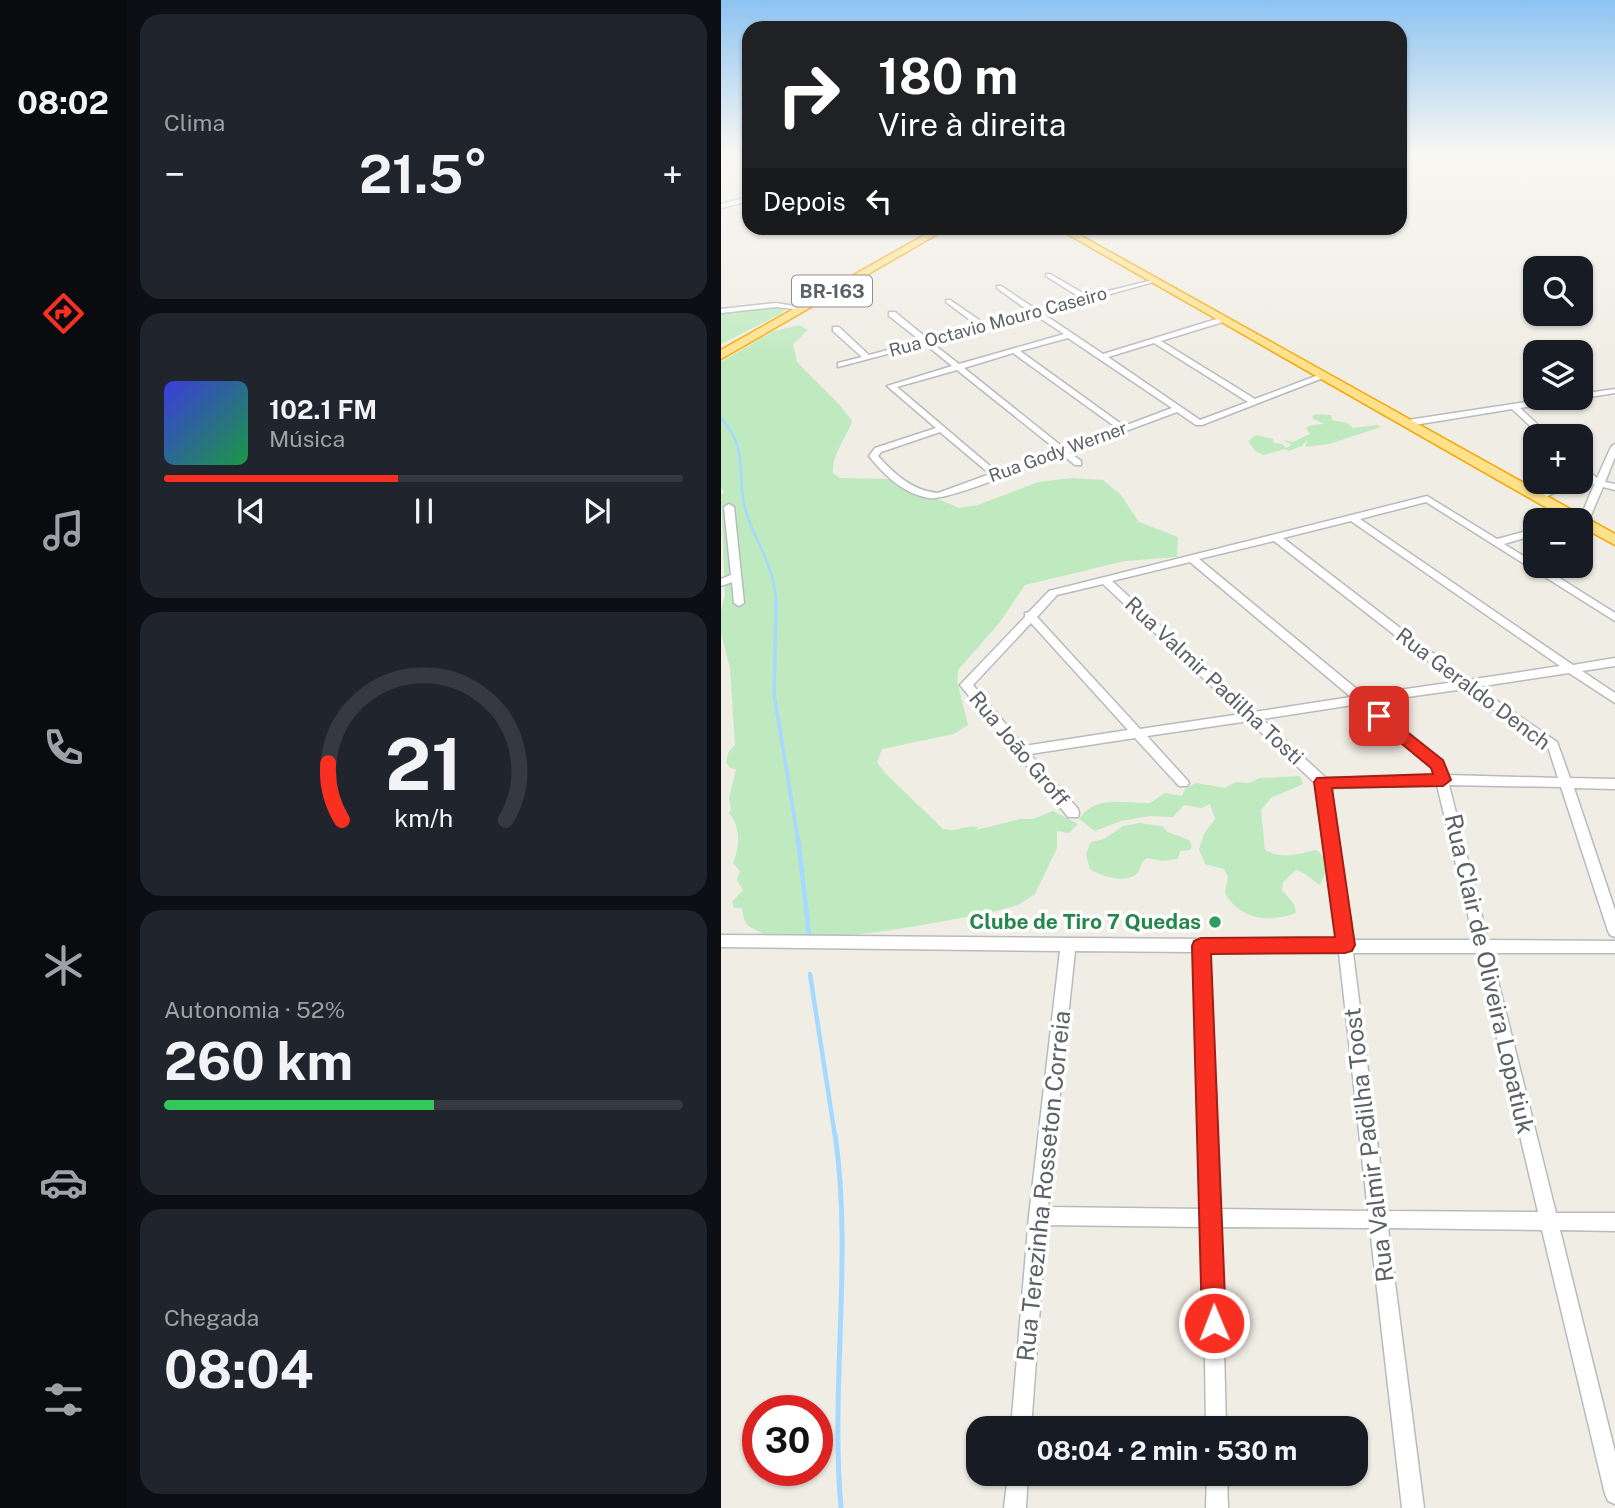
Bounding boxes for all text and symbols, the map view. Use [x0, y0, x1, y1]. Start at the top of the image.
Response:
text: 180 m [878, 47, 1018, 105]
icon: right [763, 49, 854, 140]
text: 08:02 [17, 84, 109, 121]
text: Vire à direita [878, 106, 1066, 143]
text: Clima [164, 109, 225, 136]
text: 21.5° [359, 144, 488, 205]
text: − [164, 152, 185, 197]
text: + [662, 152, 683, 197]
icon: left [860, 182, 898, 220]
text: Depois [763, 186, 846, 217]
map controls [1523, 256, 1593, 578]
button: search [1523, 256, 1593, 326]
road number: BR-163 [792, 276, 872, 306]
street label: Rua Octavio Mouro Caseiro [887, 282, 1109, 361]
icon: directions [39, 289, 88, 338]
button: layers [1523, 340, 1593, 410]
text: 102.1 FM [269, 394, 377, 425]
street label: Rua Gody Werner [986, 417, 1130, 486]
button: + [1523, 424, 1593, 494]
text: Música [269, 425, 345, 452]
icon: previous [232, 492, 270, 530]
icon: pause [405, 492, 443, 530]
icon: next [578, 492, 616, 530]
icon: music [39, 506, 88, 555]
button: − [1523, 508, 1593, 578]
street label: Rua Valmir Padilha Tosti [1120, 591, 1309, 770]
street label: Rua Geraldo Dench [1391, 622, 1555, 755]
street label: Rua João Groff [964, 686, 1075, 811]
pin [1349, 686, 1409, 746]
icon: arrive [1360, 697, 1398, 735]
text: 21 [385, 721, 462, 806]
icon: phone [39, 723, 88, 772]
text: km/h [394, 803, 453, 833]
street label: Rua Clair de Oliveira Lopatiuk [1440, 811, 1540, 1136]
place label: Clube de Tiro 7 Quedas [969, 909, 1201, 934]
marker: Clube de Tiro 7 Quedas [1207, 914, 1223, 930]
icon: climate [39, 941, 88, 990]
text: Autonomia · 52% [164, 996, 345, 1023]
street label: Rua Valmir Padilha Toost [1337, 1006, 1399, 1284]
street label: Rua Terezinha Rosseton Correia [1011, 1009, 1075, 1363]
text: 260 km [164, 1031, 353, 1092]
icon: car [39, 1158, 88, 1207]
position arrow [1177, 1286, 1251, 1360]
text: Chegada [164, 1304, 259, 1331]
text: 08:04 [164, 1339, 314, 1400]
icon: filters [39, 1375, 88, 1424]
speed limit sign: 30 [742, 1395, 833, 1486]
text: 08:04 · 2 min · 530 m [1037, 1435, 1297, 1466]

